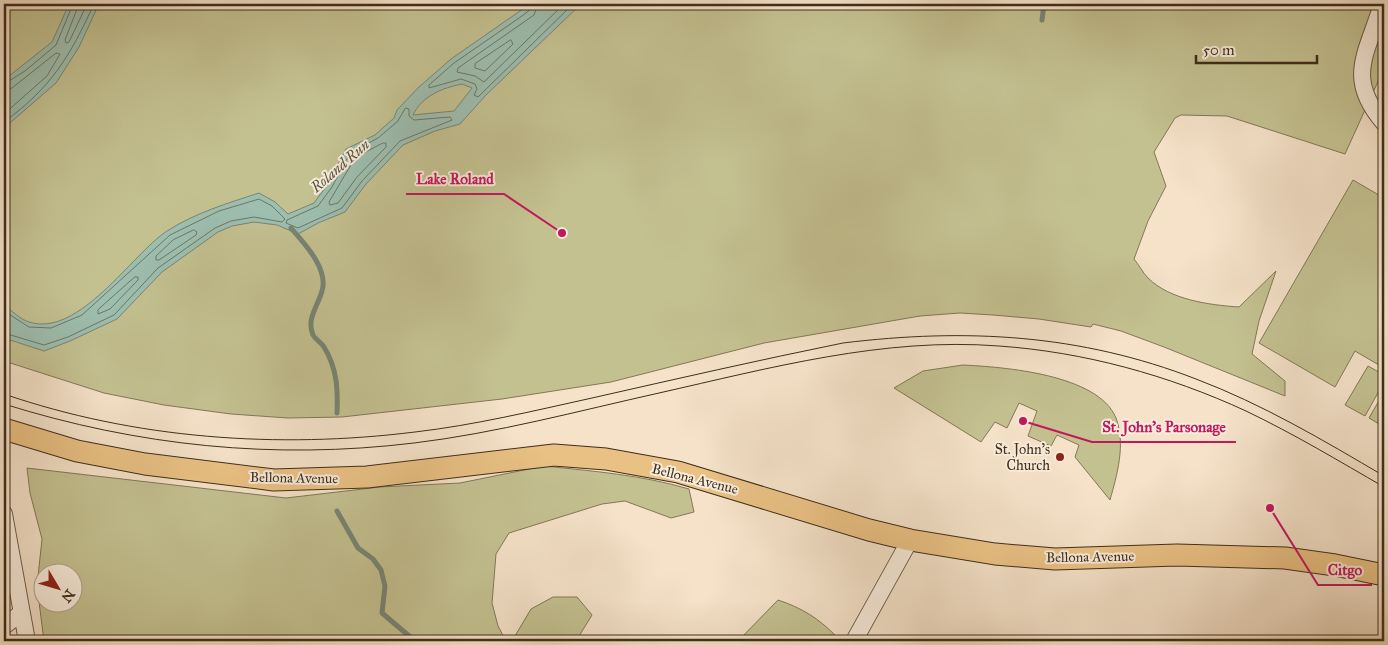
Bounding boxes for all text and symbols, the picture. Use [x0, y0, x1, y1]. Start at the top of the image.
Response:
scale bar [1196, 32, 1317, 64]
text: 50 m [1203, 41, 1235, 59]
water label: Roland Run [306, 136, 373, 197]
callout: Lake Roland [406, 164, 504, 194]
text: Lake Roland [416, 170, 494, 188]
callout: St. John's Parsonage [1092, 412, 1236, 442]
text: St. John's Parsonage [1102, 418, 1227, 437]
place label: St. John's Church [995, 441, 1050, 474]
marker: St. John's Church [1054, 451, 1066, 463]
street label: Bellona Avenue [650, 460, 740, 498]
street label: Bellona Avenue [250, 469, 338, 487]
street label: Bellona Avenue [1046, 548, 1134, 566]
callout: Citgo [1318, 555, 1372, 585]
text: Citgo [1328, 561, 1362, 580]
north arrow [32, 562, 82, 612]
text: N [57, 586, 78, 606]

